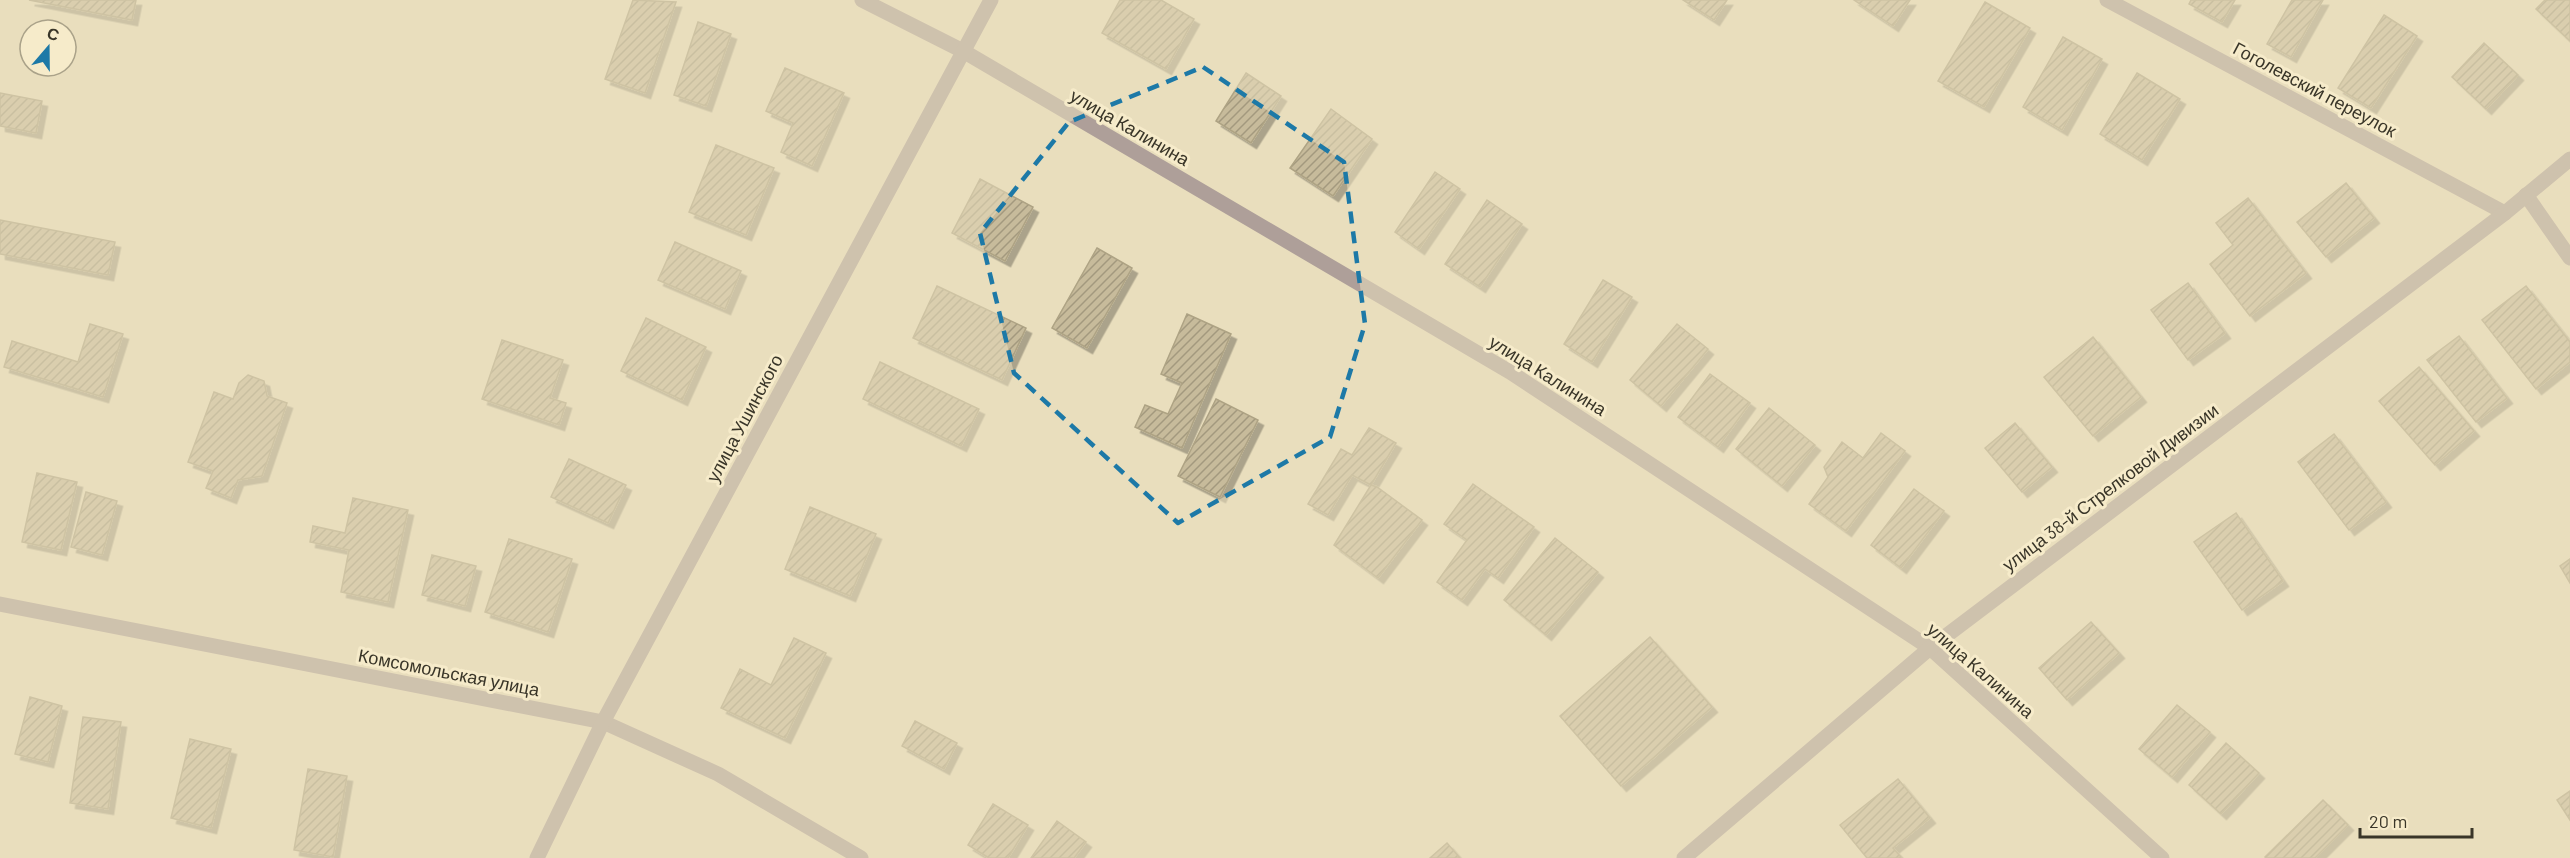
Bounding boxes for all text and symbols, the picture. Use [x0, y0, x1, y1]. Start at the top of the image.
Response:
north arrow [18, 18, 78, 78]
text: С [45, 23, 62, 44]
street label: Гоголевский переулок [2230, 37, 2400, 141]
street label: улица Калинина [1066, 84, 1194, 171]
street label: улица Калинина [1485, 330, 1612, 420]
street label: улица Ушинского [701, 350, 787, 486]
street label: улица 38-й Стрелковой Дивизии [1998, 398, 2222, 576]
street label: улица Калинина [1923, 618, 2040, 723]
street label: Комсомольская улица [357, 644, 542, 701]
scale bar [2360, 801, 2472, 839]
text: 20 m [2369, 810, 2407, 832]

